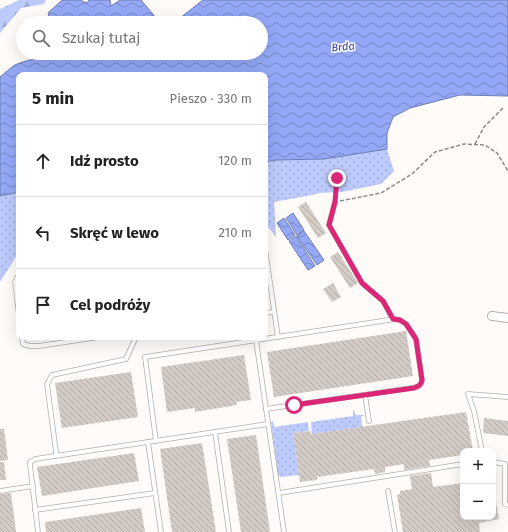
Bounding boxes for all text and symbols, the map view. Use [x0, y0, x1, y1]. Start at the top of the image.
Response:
search box [16, 16, 268, 60]
icon: search [30, 27, 52, 49]
text: Szukaj tutaj [62, 29, 140, 47]
water label: Brda [331, 40, 355, 54]
text: 5 min [32, 88, 74, 109]
text: Pieszo · 330 m [170, 91, 252, 106]
icon: ahead [32, 150, 54, 172]
text: Idź prosto [70, 152, 139, 170]
text: 120 m [218, 153, 252, 168]
route end [328, 169, 346, 187]
icon: left [32, 222, 54, 244]
text: Skręć w lewo [70, 224, 159, 242]
text: 210 m [218, 225, 252, 240]
icon: arrive [32, 294, 54, 316]
text: Cel podróży [70, 296, 150, 314]
route start [285, 396, 303, 414]
map controls [460, 448, 496, 520]
button: + [460, 448, 496, 484]
button: − [460, 484, 496, 520]

